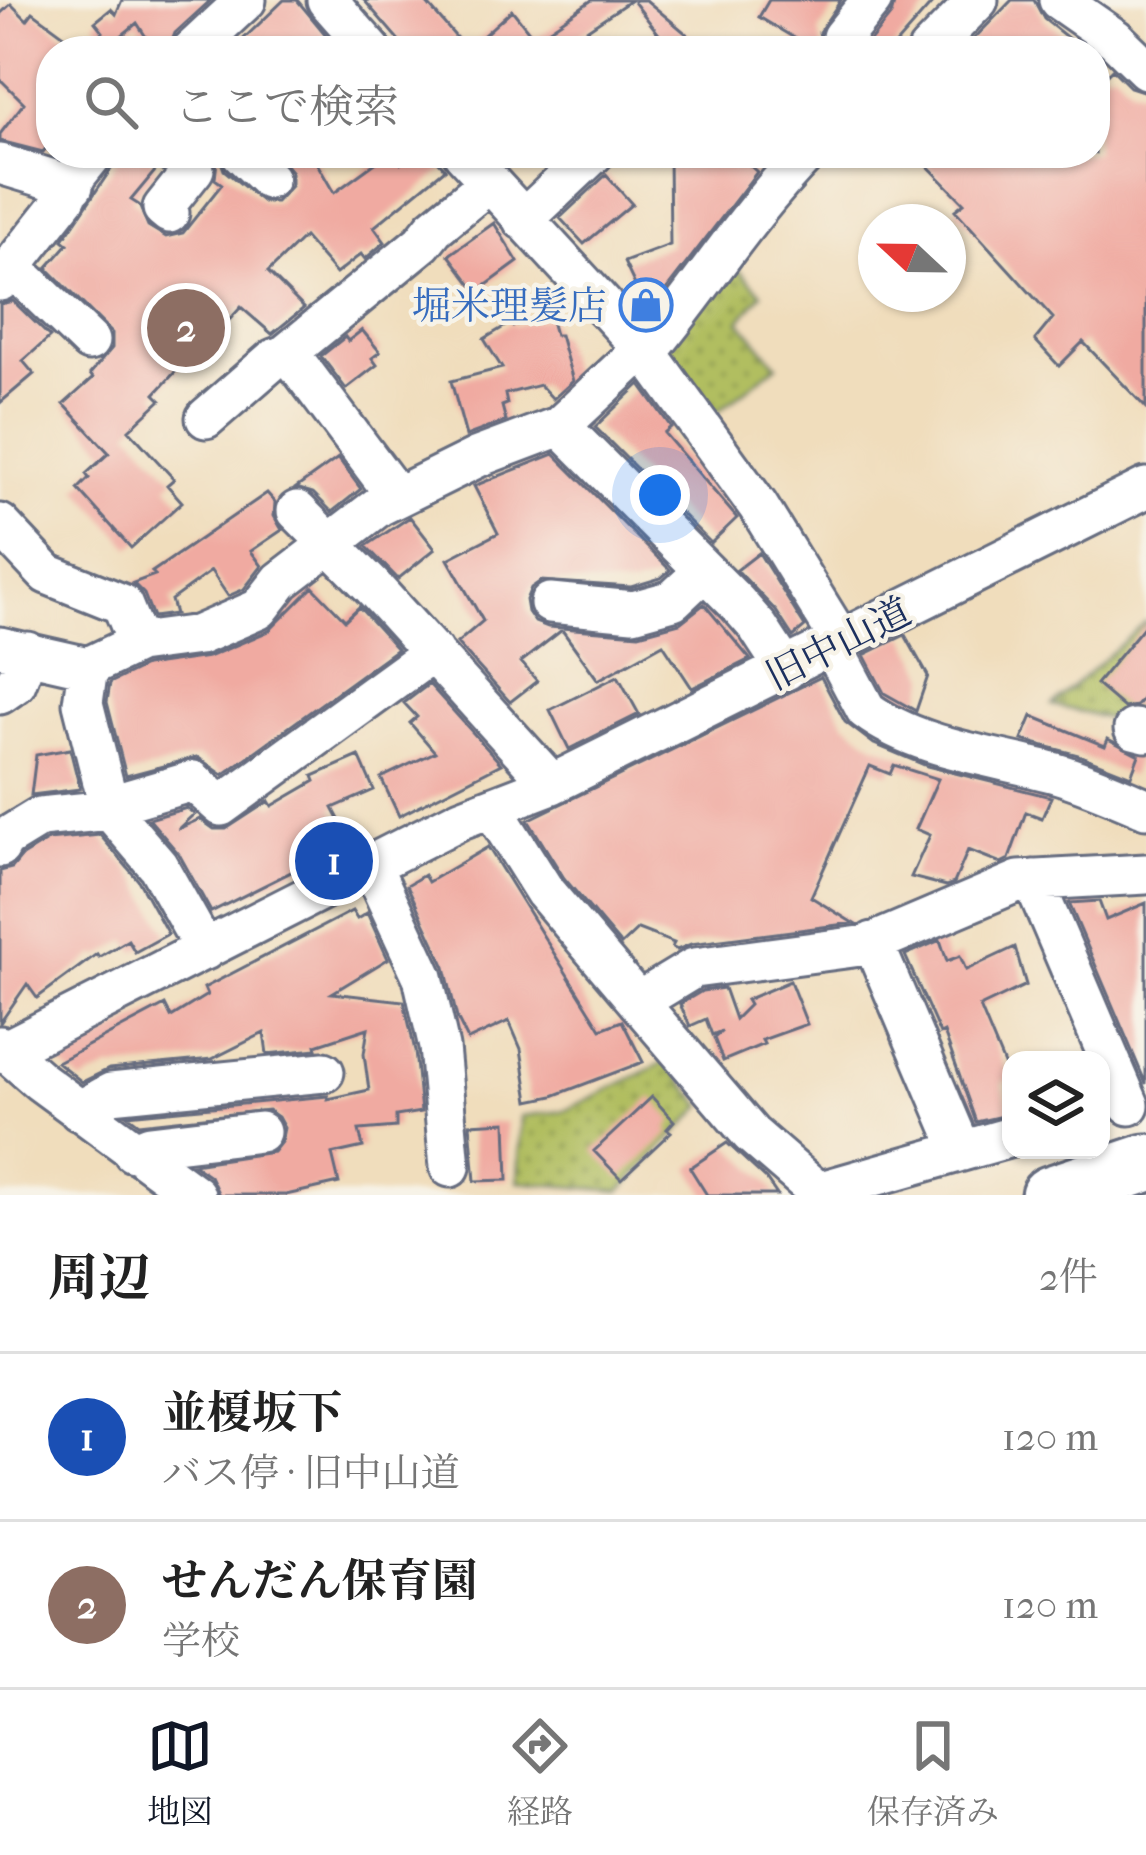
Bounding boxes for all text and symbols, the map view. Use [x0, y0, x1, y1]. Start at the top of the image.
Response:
search box [36, 36, 1110, 168]
icon: search [78, 69, 144, 135]
text: ここで検索 [174, 81, 399, 134]
north arrow [858, 204, 966, 312]
shop icon: 堀米理髪店 [618, 277, 674, 333]
pin: 2 [147, 283, 225, 373]
place label: 堀米理髪店 [412, 283, 607, 329]
your location [630, 465, 690, 525]
street label: 旧中山道 [759, 588, 918, 700]
pin: 1 [295, 816, 373, 906]
map controls [1002, 1051, 1110, 1159]
button: layers [1002, 1051, 1110, 1159]
text: 周辺 [48, 1248, 150, 1308]
text: 2件 [1039, 1254, 1098, 1300]
text: 並榎坂下 [162, 1387, 342, 1440]
text: 1 [80, 1414, 94, 1460]
text: 120 m [1002, 1414, 1098, 1460]
text: バス停 · 旧中山道 [162, 1450, 460, 1496]
text: せんだん保育園 [162, 1555, 477, 1608]
text: 2 [77, 1582, 97, 1628]
text: 120 m [1002, 1582, 1098, 1628]
text: 学校 [162, 1618, 240, 1664]
tab: 地図 [147, 1713, 213, 1832]
tab: 経路 [507, 1713, 573, 1832]
tab: 保存済み [867, 1713, 999, 1832]

